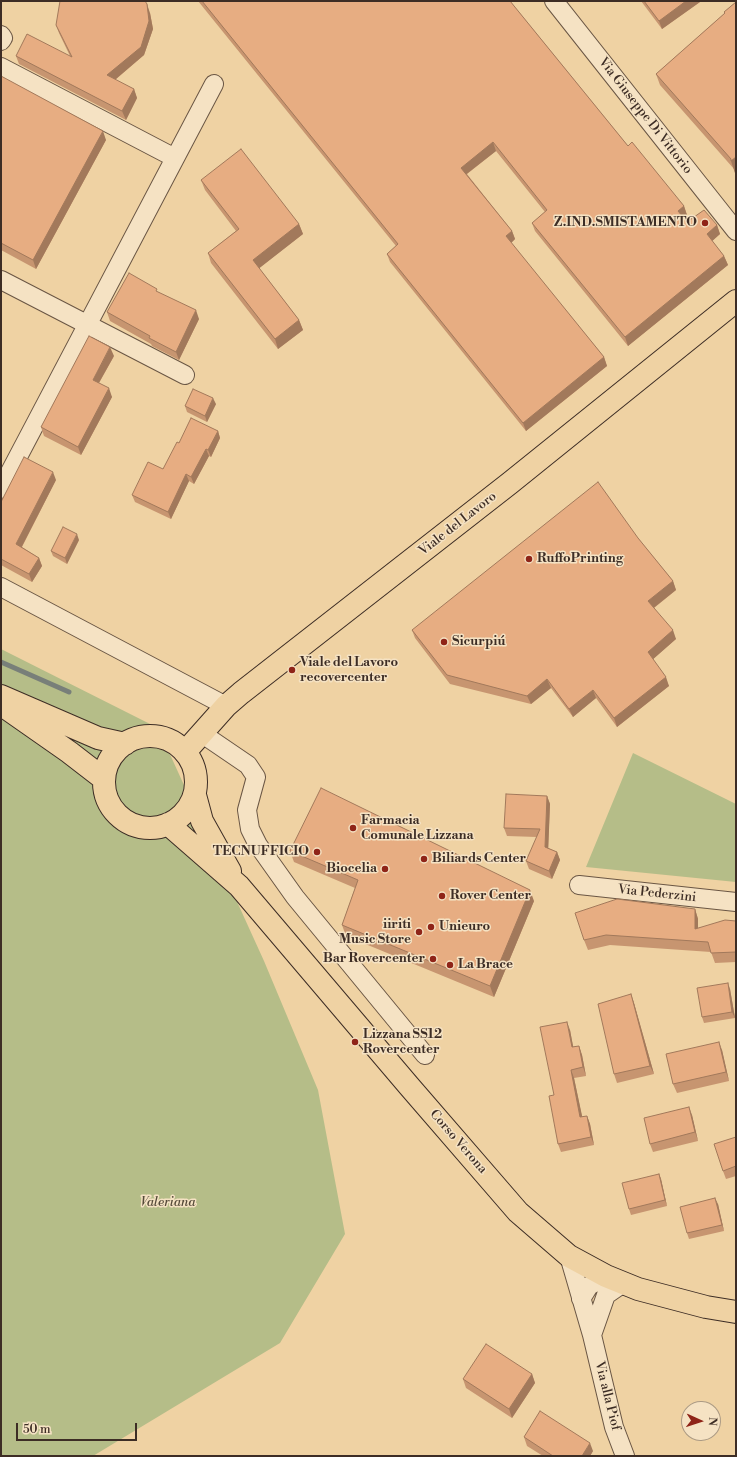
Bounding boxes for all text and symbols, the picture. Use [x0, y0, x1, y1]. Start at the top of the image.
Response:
street label: Via Giuseppe Di Vittorio [595, 55, 695, 177]
place label: Z.IND.SMISTAMENTO [554, 215, 697, 231]
marker: Z.IND.SMISTAMENTO [700, 218, 710, 228]
street label: Viale del Lavoro [416, 489, 500, 559]
place label: RuffoPrinting [537, 551, 623, 567]
marker: RuffoPrinting [524, 554, 534, 564]
place label: Sicurpiú [452, 634, 505, 650]
marker: Sicurpiú [439, 637, 449, 647]
place label: Viale del Lavoro recovercenter [300, 655, 398, 686]
marker: Viale del Lavoro recovercenter [287, 665, 297, 675]
place label: Farmacia Comunale Lizzana [361, 813, 473, 844]
marker: Farmacia Comunale Lizzana [348, 823, 358, 833]
place label: TECNUFFICIO [213, 844, 309, 860]
marker: TECNUFFICIO [312, 847, 322, 857]
place label: Biliards Center [432, 851, 526, 867]
marker: Biliards Center [419, 854, 429, 864]
place label: Biocelia [326, 861, 377, 877]
marker: Biocelia [380, 864, 390, 874]
street label: Via Pederzini [617, 882, 697, 906]
place label: Rover Center [450, 888, 531, 904]
marker: Rover Center [437, 891, 447, 901]
place label: iiriti Music Store [339, 917, 411, 948]
place label: Unieuro [439, 919, 490, 935]
marker: Unieuro [426, 922, 436, 932]
marker: iiriti Music Store [414, 927, 424, 937]
place label: Bar Rovercenter [323, 951, 425, 967]
marker: Bar Rovercenter [428, 954, 438, 964]
place label: La Brace [458, 957, 513, 973]
marker: La Brace [445, 960, 455, 970]
place label: Lizzana SS12 Rovercenter [363, 1027, 442, 1058]
marker: Lizzana SS12 Rovercenter [350, 1037, 360, 1047]
street label: Corso Verona [426, 1107, 490, 1177]
park label: Valeriana [140, 1195, 196, 1211]
street label: Via alla Piof [591, 1360, 623, 1432]
north arrow [681, 1401, 721, 1441]
scale bar [18, 1415, 139, 1441]
text: N [705, 1417, 719, 1426]
text: 50 m [23, 1422, 51, 1437]

